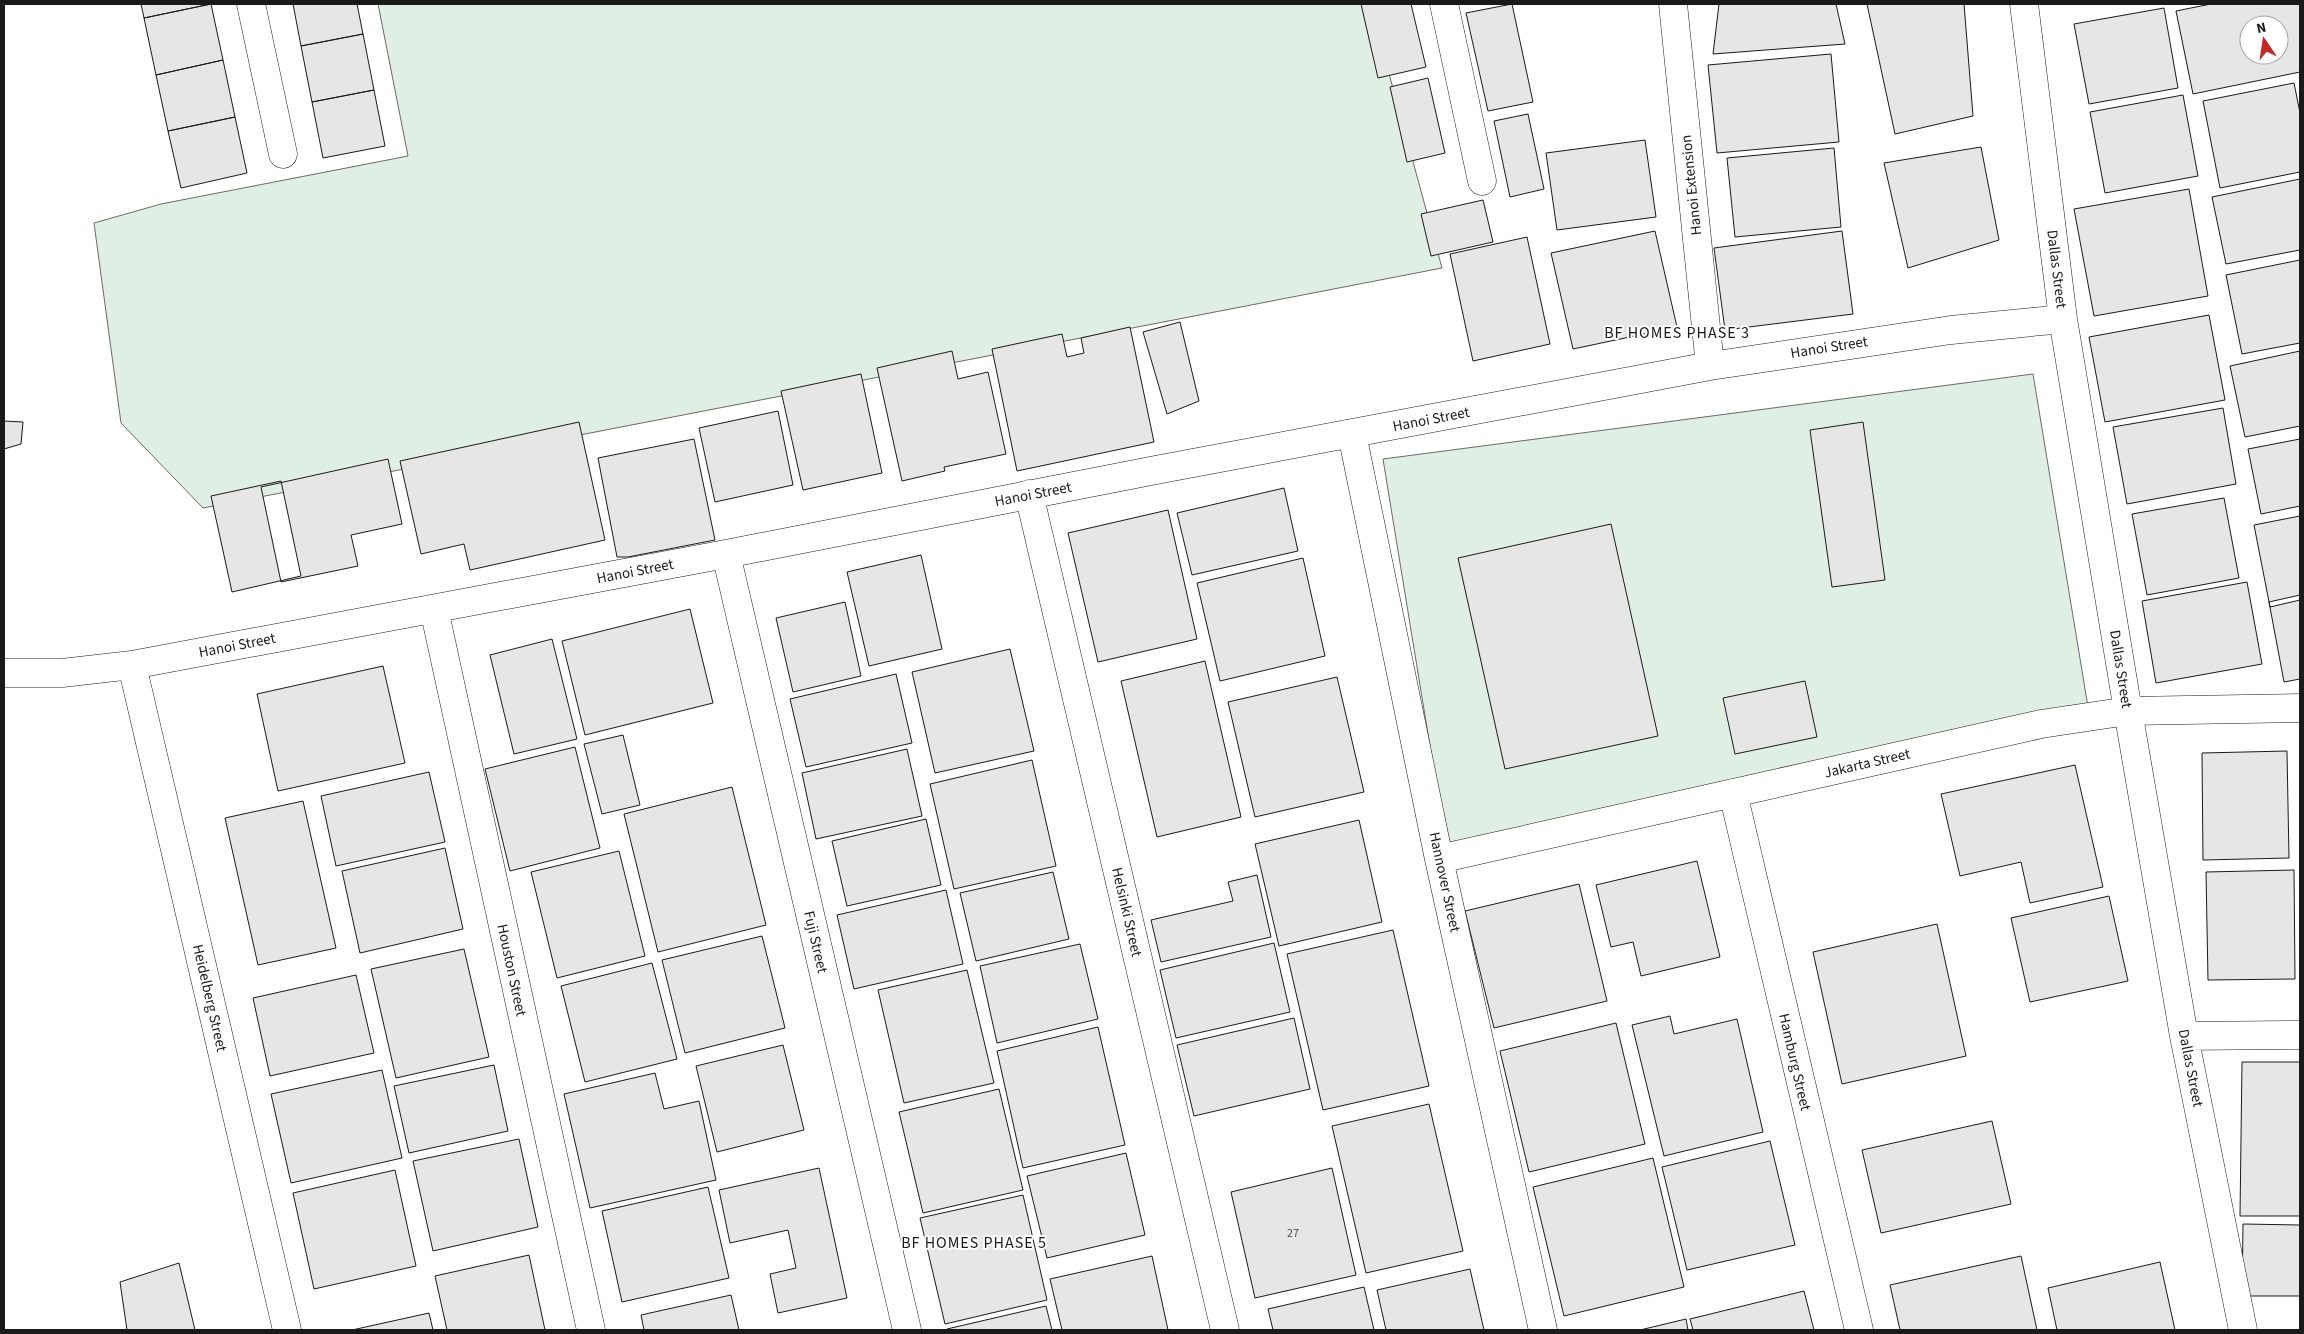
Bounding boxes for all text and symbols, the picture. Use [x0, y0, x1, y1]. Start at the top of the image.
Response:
north arrow [2239, 15, 2289, 65]
text: N [2255, 18, 2268, 39]
street label: Hanoi Extension [1676, 134, 1707, 236]
street label: Dallas Street [2041, 229, 2072, 309]
district label: BF HOMES PHASE 3 [1604, 322, 1750, 344]
street label: Hanoi Street [1789, 331, 1869, 364]
street label: Hanoi Street [1391, 402, 1471, 437]
street label: Hanoi Street [993, 477, 1073, 512]
street label: Hanoi Street [595, 554, 675, 589]
street label: Hanoi Street [197, 628, 277, 663]
street label: Dallas Street [2104, 628, 2137, 710]
street label: Jakarta Street [1822, 743, 1912, 784]
street label: Hannover Street [1424, 830, 1465, 934]
street label: Helsinki Street [1106, 865, 1147, 959]
street label: Fuji Street [798, 909, 833, 975]
street label: Houston Street [491, 922, 532, 1018]
street label: Heidelberg Street [187, 942, 232, 1054]
street label: Hamburg Street [1773, 1011, 1816, 1113]
street label: Dallas Street [2173, 1027, 2208, 1109]
house number: 27 [1287, 1225, 1299, 1242]
district label: BF HOMES PHASE 5 [901, 1232, 1047, 1254]

